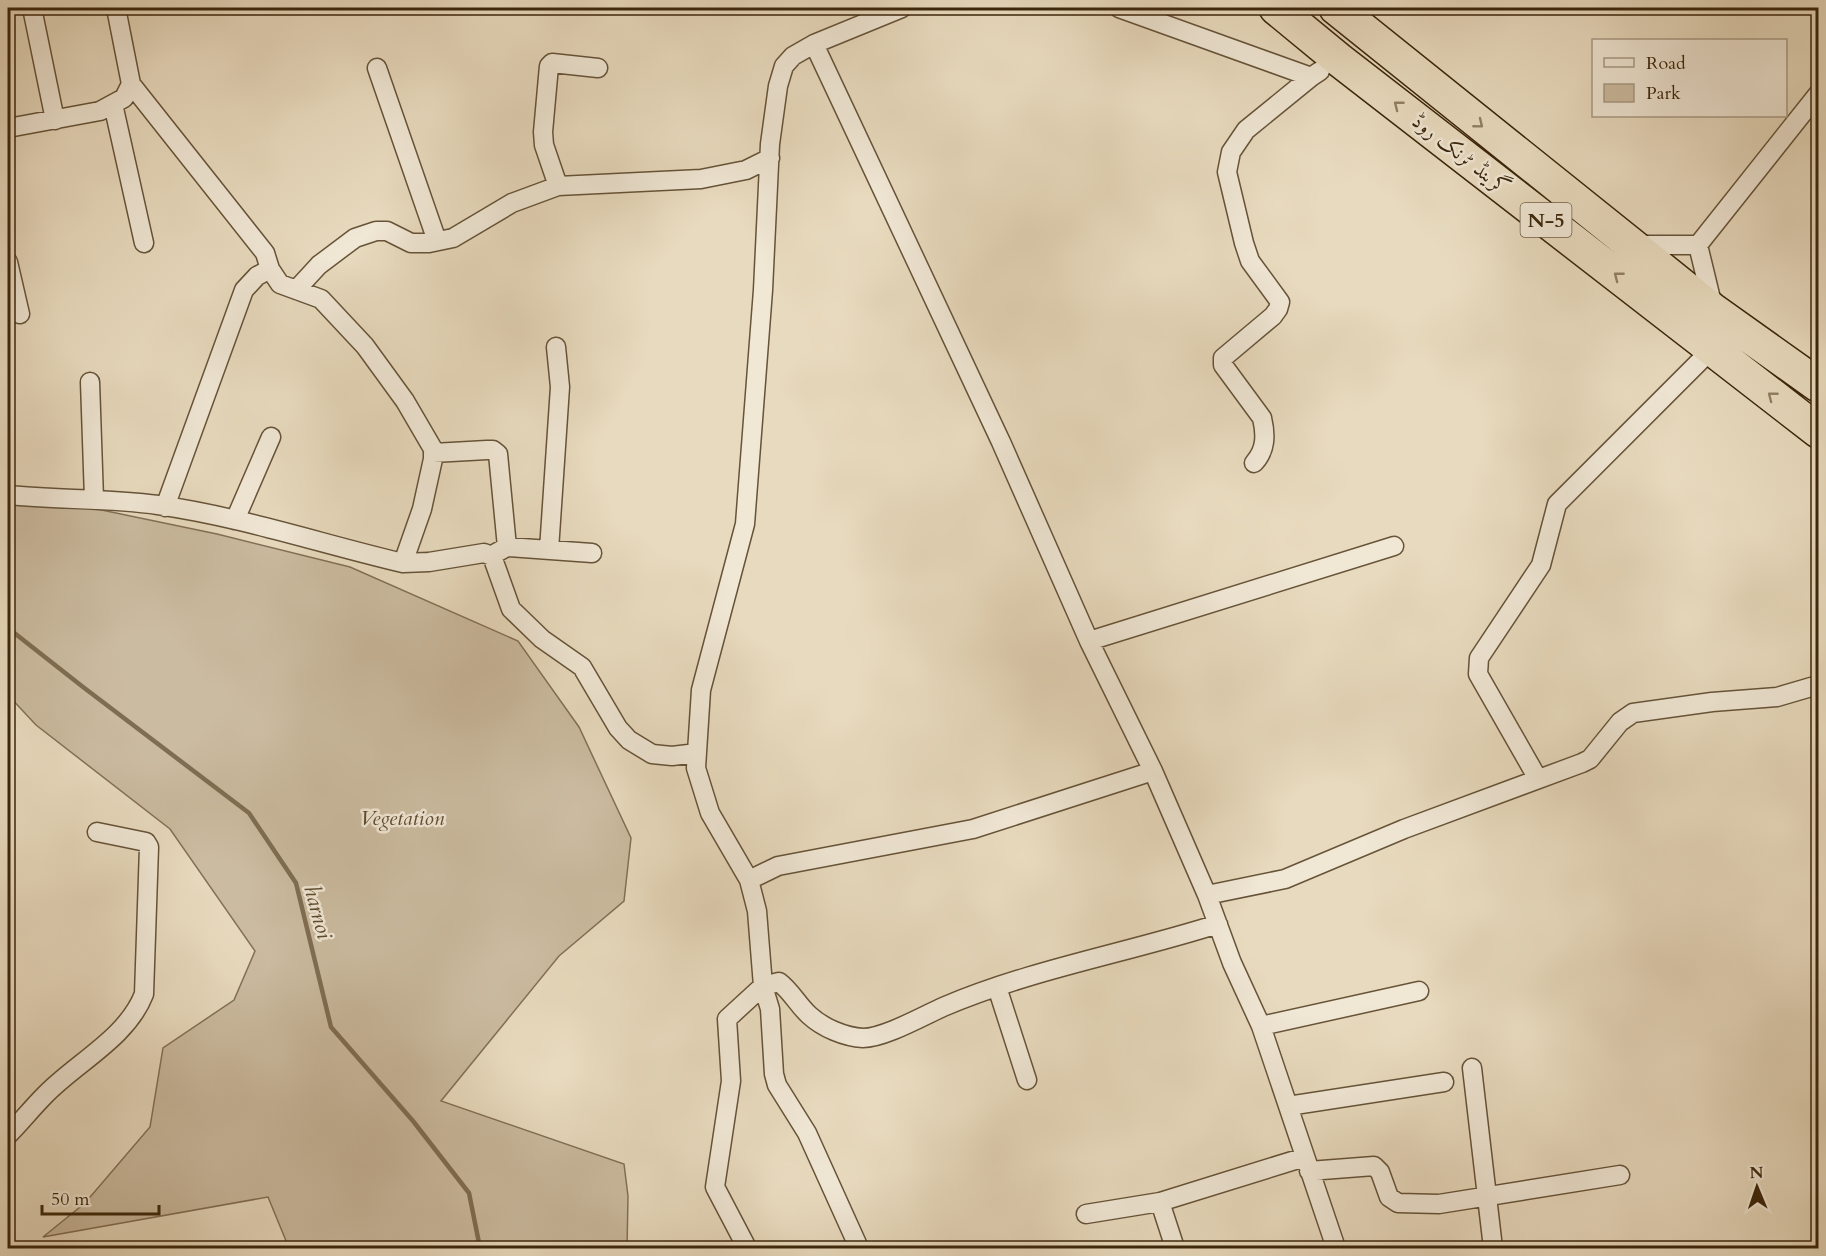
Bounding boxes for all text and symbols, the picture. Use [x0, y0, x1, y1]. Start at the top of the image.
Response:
legend [1592, 39, 1787, 117]
text: Road [1646, 51, 1686, 76]
text: Park [1646, 81, 1681, 106]
one-way arrow [1393, 102, 1404, 113]
street label: گرینڈ ٹرنک روڈ [1406, 107, 1516, 202]
one-way arrow [1472, 117, 1483, 128]
road number: N-5 [1520, 203, 1572, 237]
one-way arrow [1614, 272, 1625, 283]
one-way arrow [1768, 392, 1779, 403]
park label: Vegetation [360, 804, 445, 833]
water label: harnoi [296, 882, 340, 943]
north arrow [1727, 1157, 1787, 1217]
text: N [1749, 1162, 1764, 1184]
scale bar [42, 1178, 159, 1216]
text: 50 m [51, 1187, 90, 1212]

